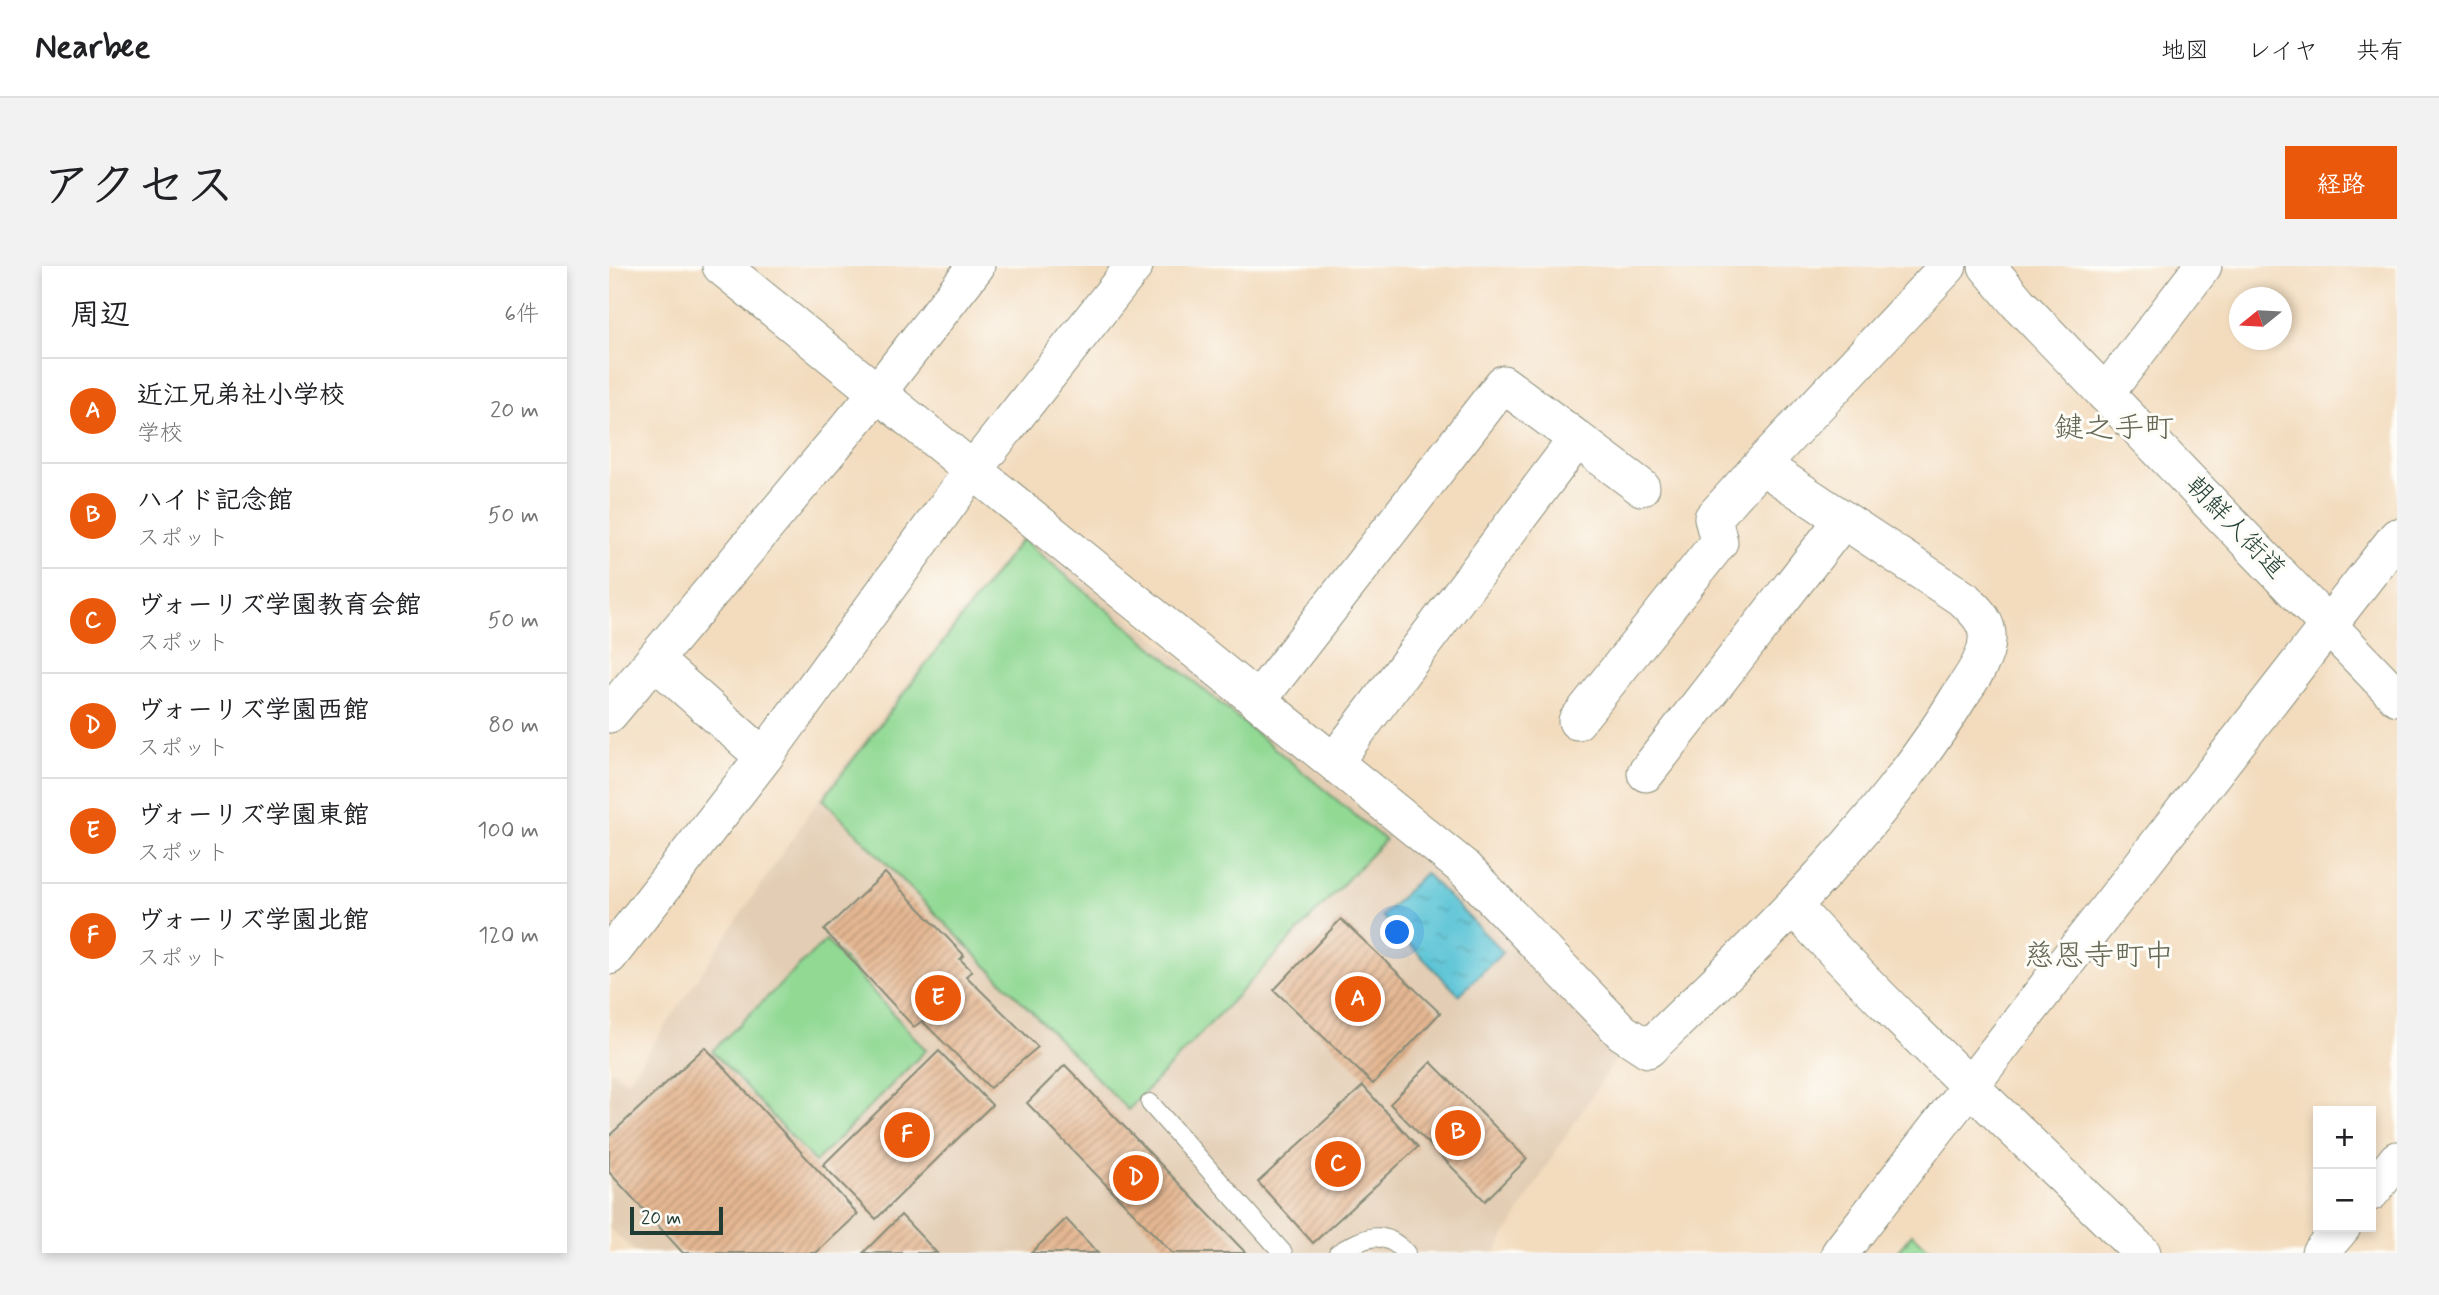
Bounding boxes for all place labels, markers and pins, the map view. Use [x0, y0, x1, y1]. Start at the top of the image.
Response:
pin: E [915, 972, 961, 1024]
pin: A [1335, 973, 1381, 1025]
pin: B [1435, 1107, 1481, 1159]
pin: F [884, 1109, 930, 1161]
pin: C [1315, 1138, 1361, 1190]
pin: D [1113, 1152, 1159, 1204]

